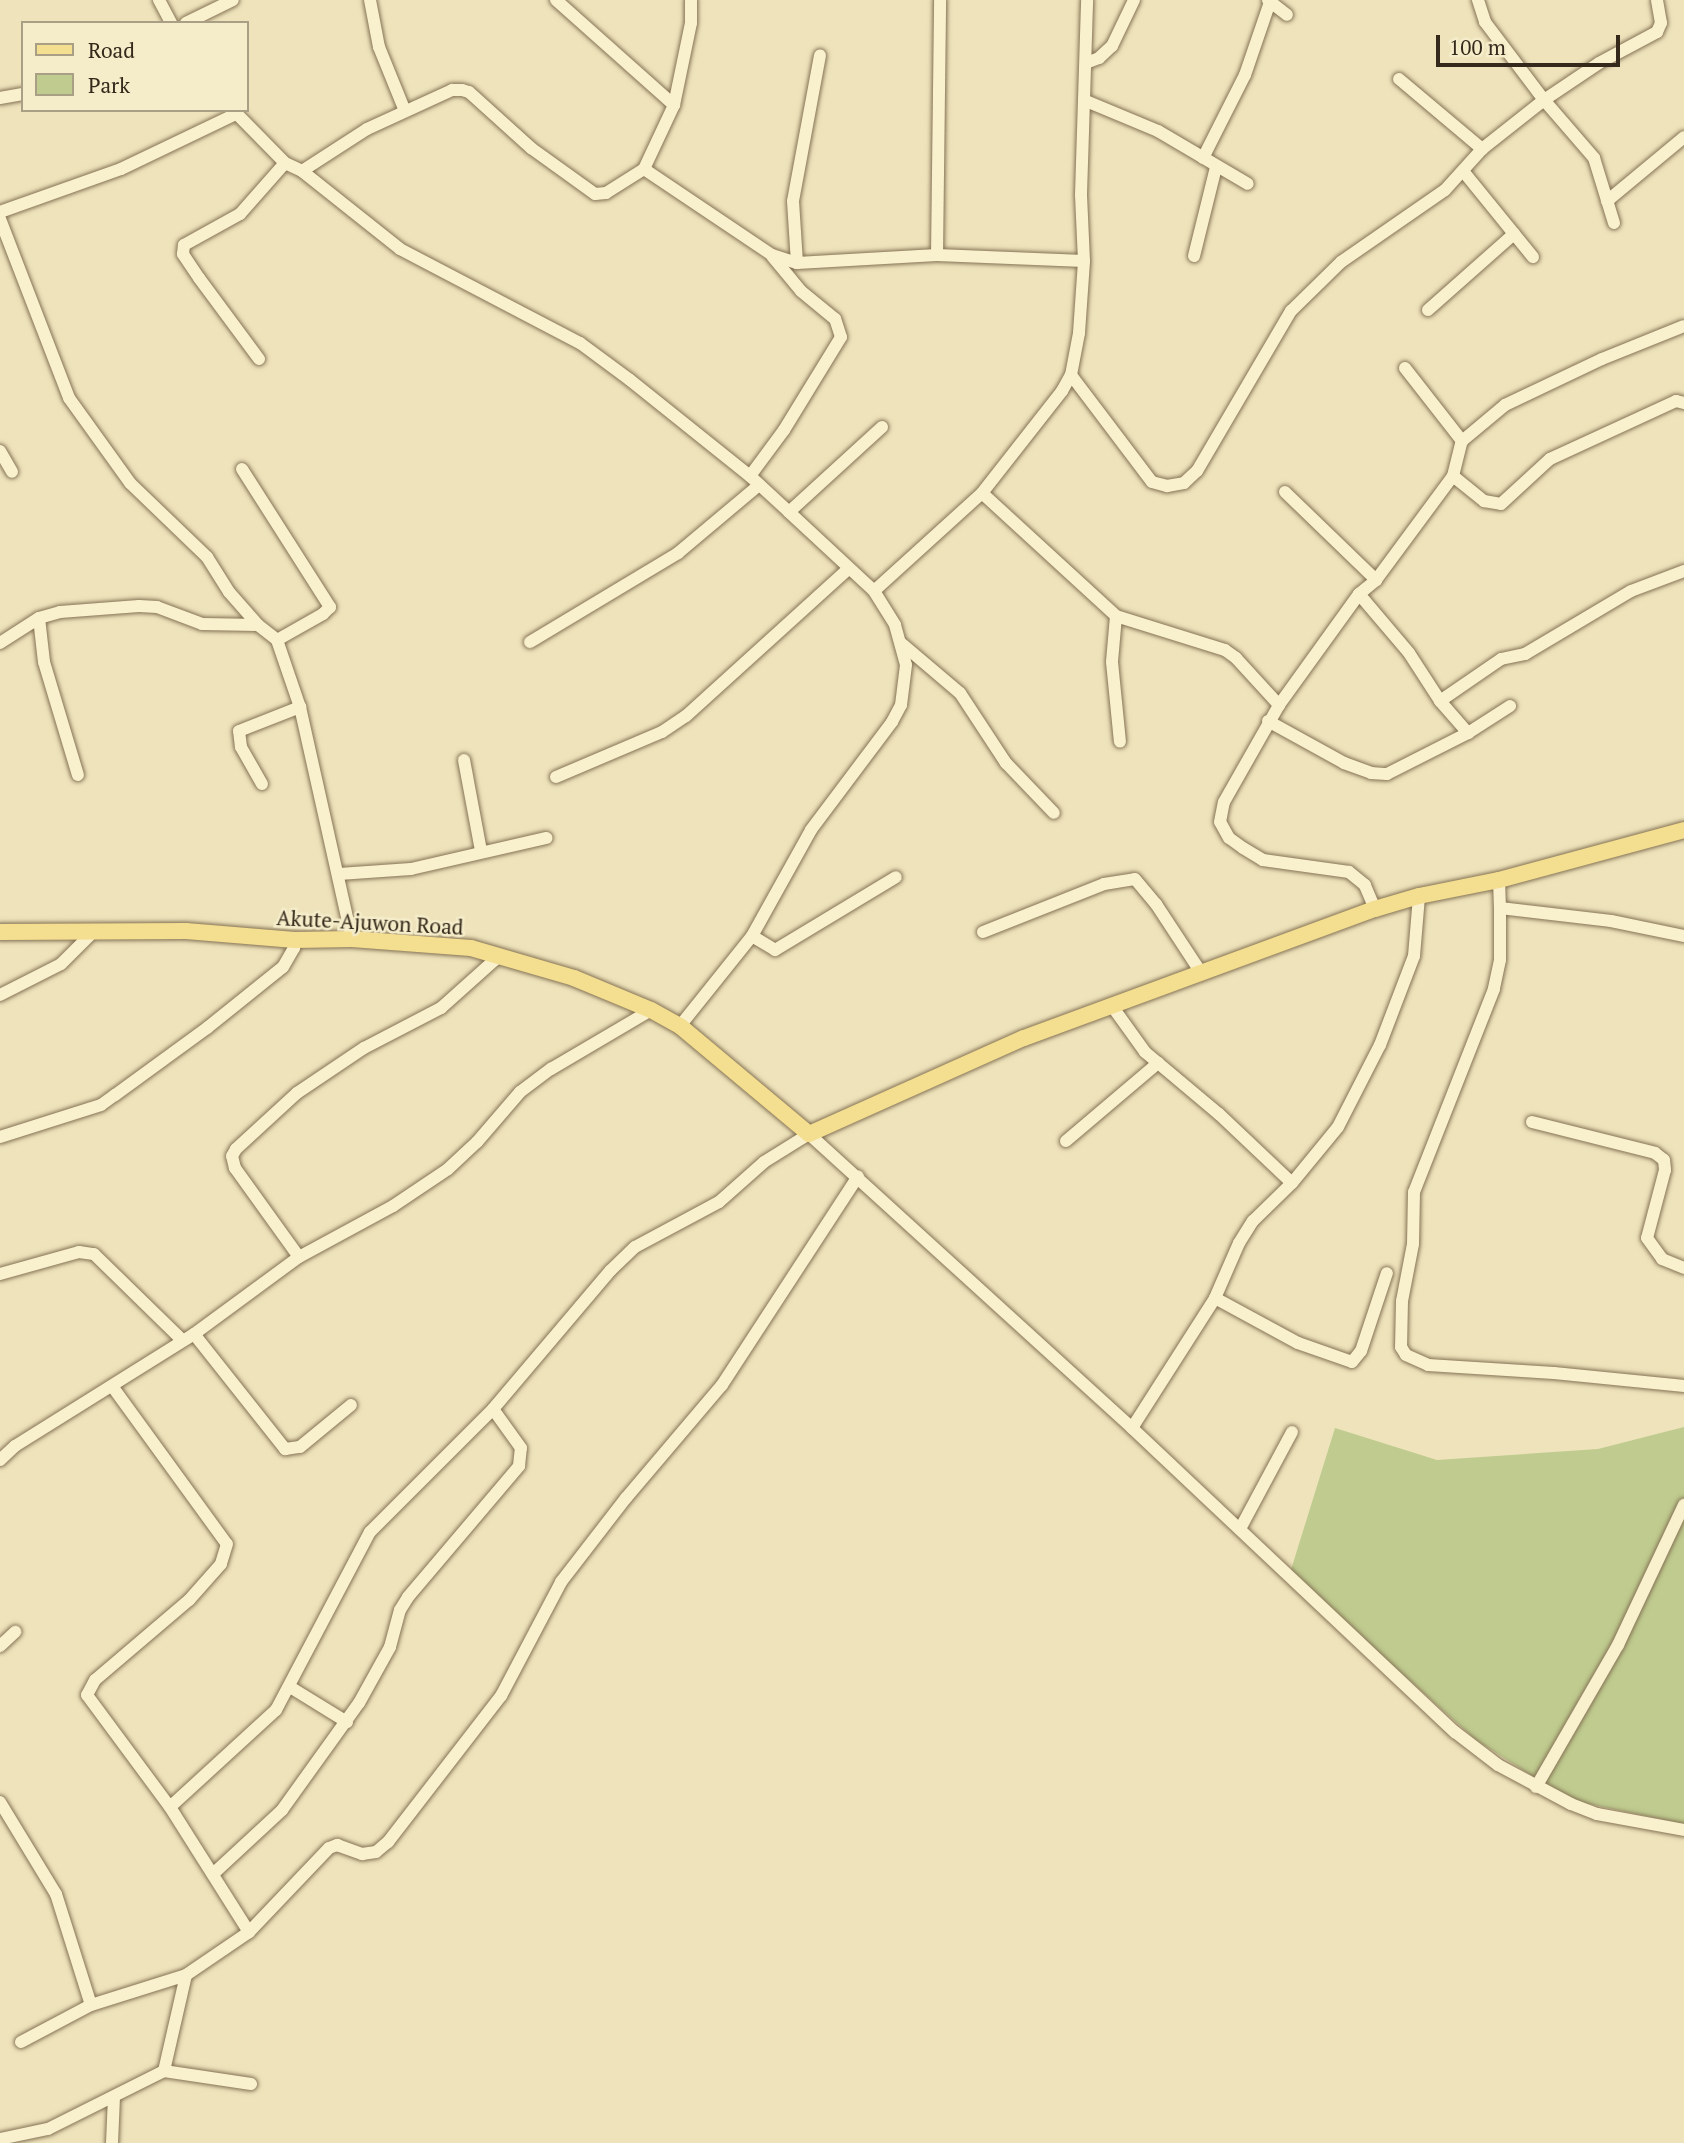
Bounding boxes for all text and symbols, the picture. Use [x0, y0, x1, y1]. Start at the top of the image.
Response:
legend [21, 21, 248, 112]
scale bar [1439, 21, 1623, 65]
text: 100 m [1449, 33, 1506, 61]
text: Road [88, 36, 135, 64]
text: Park [88, 71, 130, 99]
street label: Akute-Ajuwon Road [276, 905, 464, 939]

